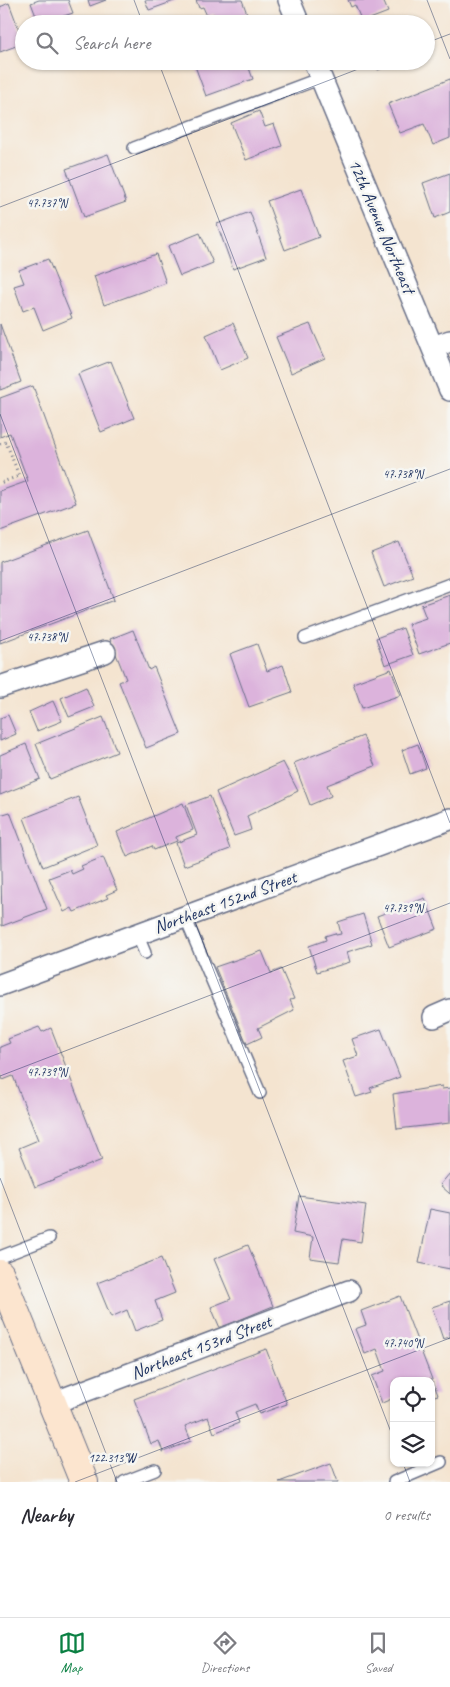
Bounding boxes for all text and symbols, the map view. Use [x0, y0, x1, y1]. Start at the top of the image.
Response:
search box [15, 15, 435, 70]
icon: search [33, 29, 61, 57]
text: Search here [73, 31, 150, 55]
street label: 12th Avenue Northeast [344, 156, 421, 299]
text: 47.737°N [27, 195, 69, 211]
text: 47.738°N [383, 466, 425, 482]
text: 47.738°N [27, 629, 69, 645]
street label: Northeast 152nd Street [151, 865, 301, 938]
text: 47.739°N [383, 900, 425, 916]
text: 47.739°N [27, 1064, 69, 1080]
street label: Northeast 153rd Street [128, 1309, 276, 1384]
text: 47.740°N [383, 1335, 425, 1351]
map controls [390, 1377, 435, 1467]
button: locate [390, 1377, 435, 1422]
button: layers [390, 1422, 435, 1467]
text: 122.313°W [89, 1450, 138, 1466]
text: Nearby [20, 1502, 73, 1528]
text: 0 results [383, 1505, 430, 1525]
tab: Map [58, 1629, 86, 1676]
tab: Directions [201, 1629, 249, 1676]
tab: Saved [364, 1629, 392, 1676]

